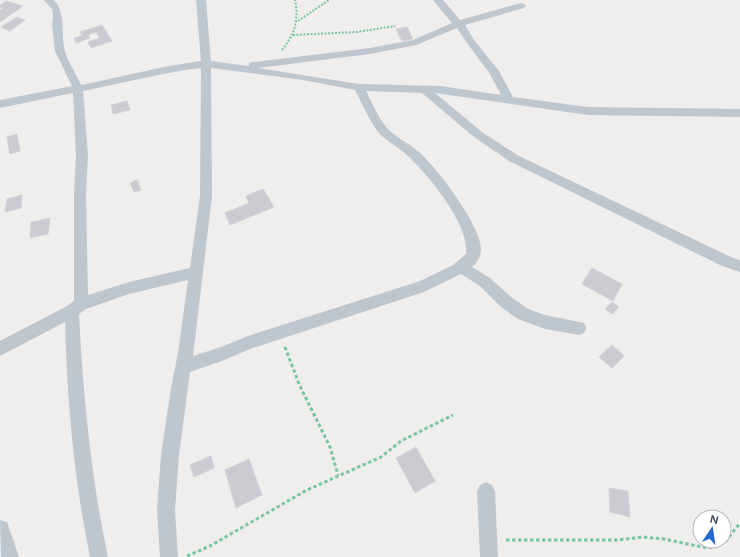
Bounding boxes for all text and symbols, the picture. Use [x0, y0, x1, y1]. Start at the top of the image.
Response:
north arrow [692, 509, 732, 549]
text: N [709, 512, 720, 527]

